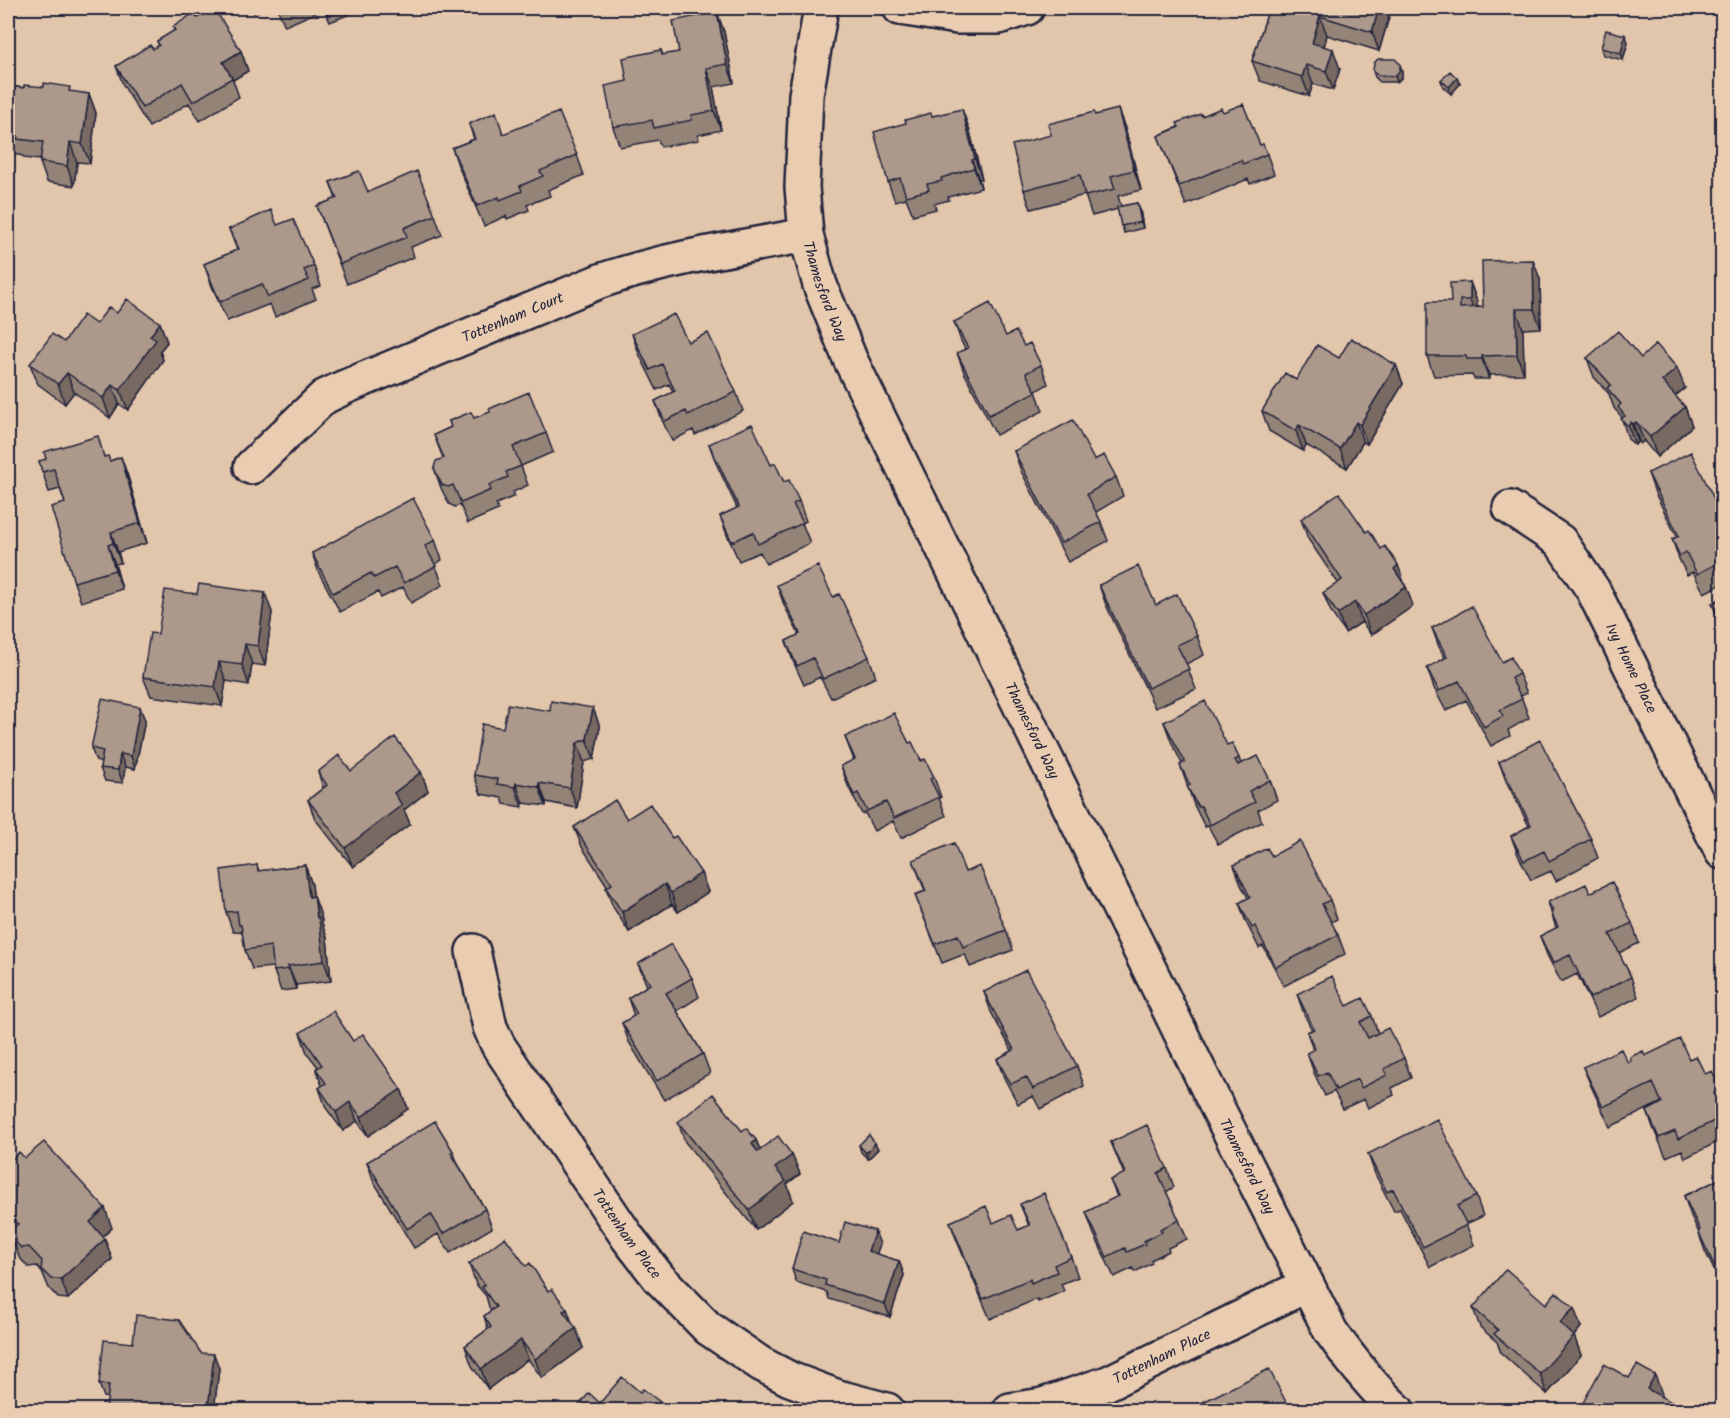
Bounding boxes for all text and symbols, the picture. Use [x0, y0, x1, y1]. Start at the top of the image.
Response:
street label: Thamesford Way [795, 239, 853, 346]
street label: Tottenham Court [459, 286, 568, 350]
street label: Ivy Home Place [1598, 619, 1663, 718]
street label: Thamesford Way [997, 678, 1066, 784]
street label: Thamesford Way [1212, 1115, 1281, 1220]
street label: Tottenham Place [585, 1184, 667, 1285]
street label: Tottenham Place [1109, 1323, 1216, 1392]

